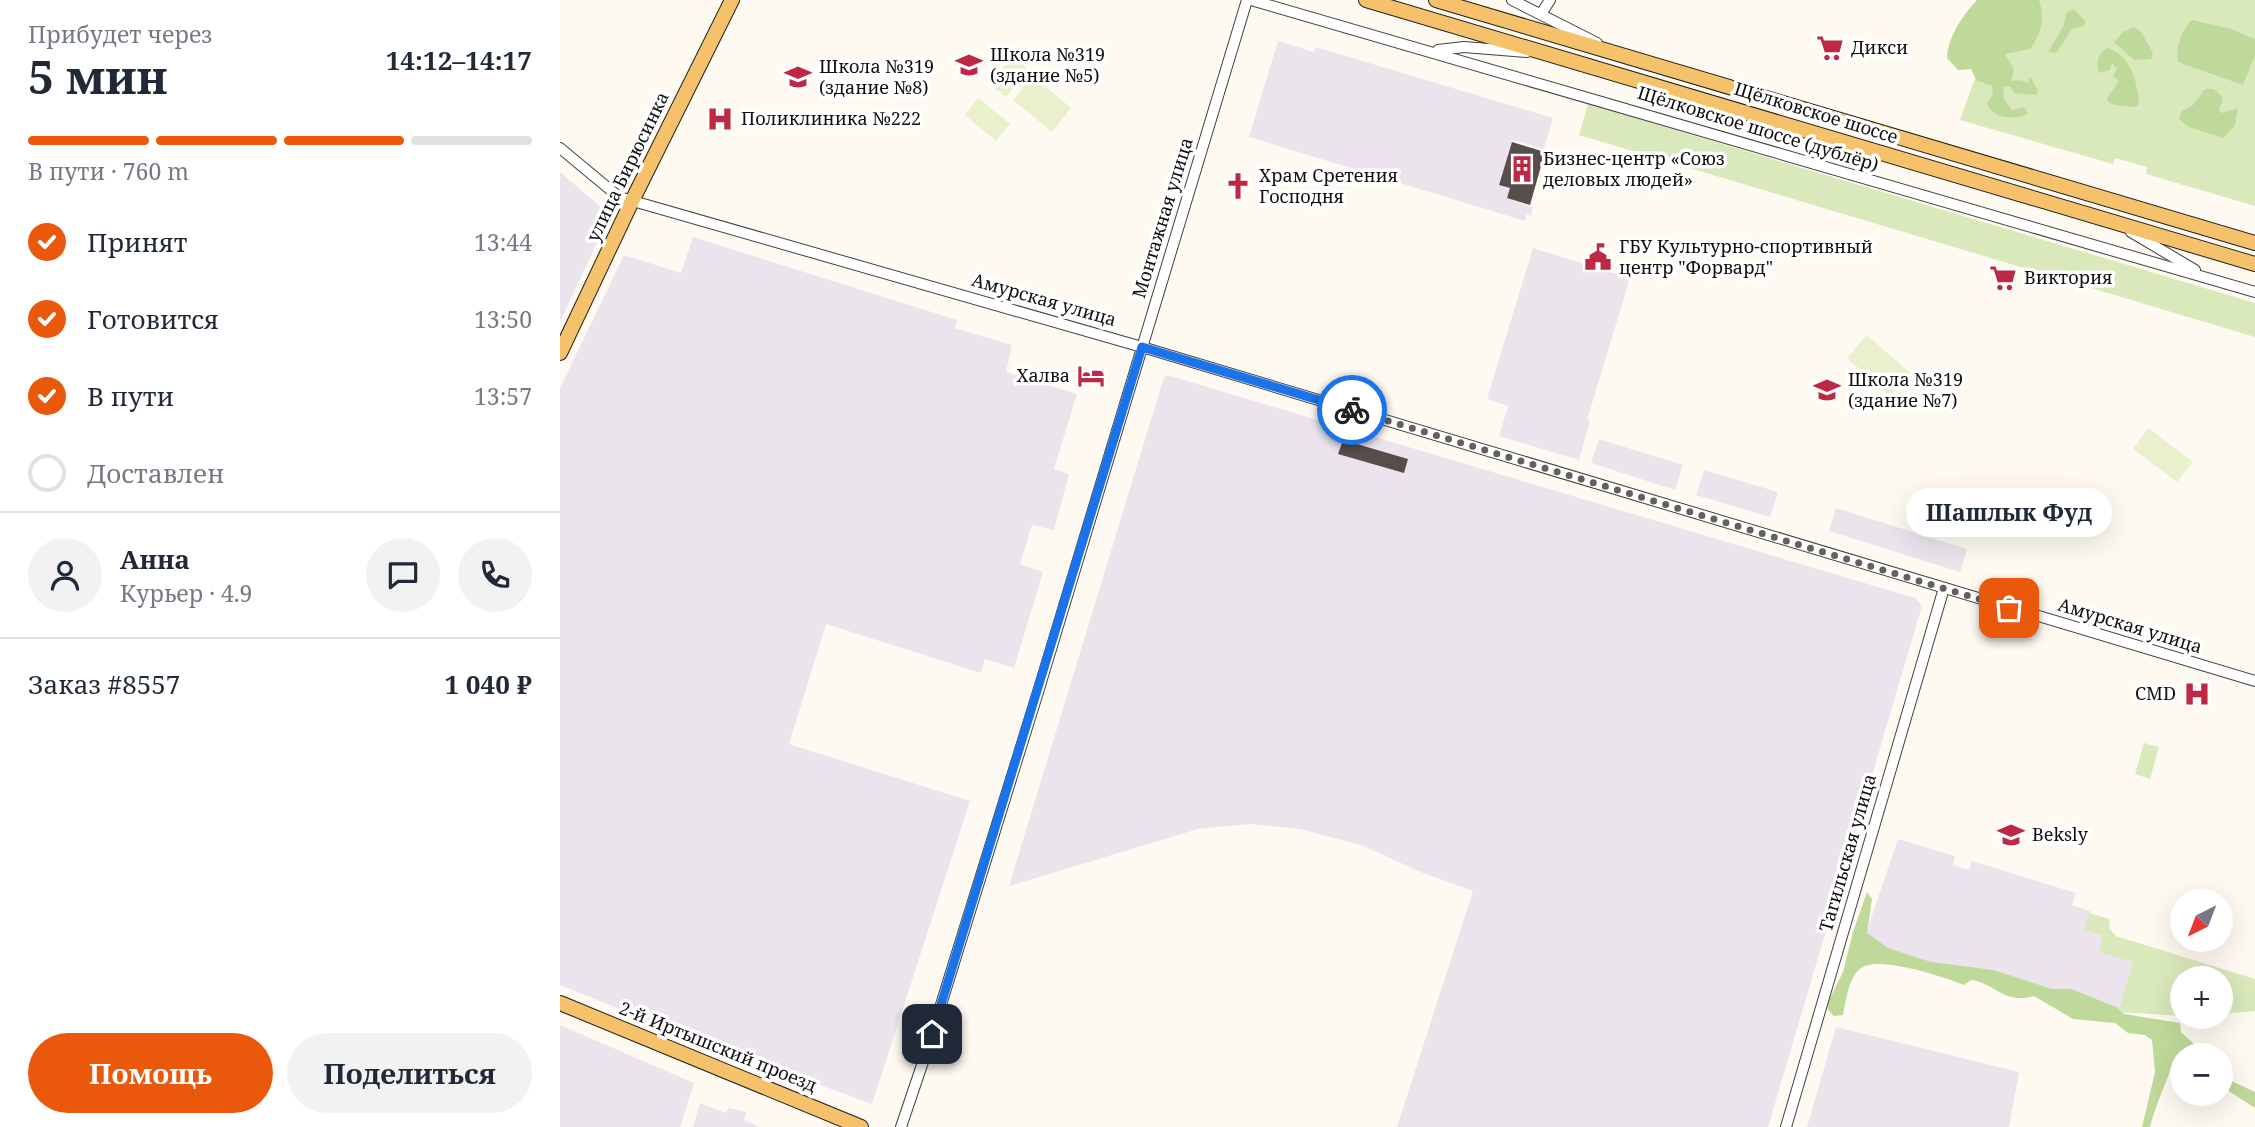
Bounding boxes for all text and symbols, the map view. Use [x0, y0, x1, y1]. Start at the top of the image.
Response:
text: Прибудет через [28, 18, 212, 50]
supermarket icon: Дикси [1815, 33, 1845, 63]
place label: Дикси [1851, 35, 1908, 59]
text: 14:12–14:17 [386, 42, 532, 78]
place label: Школа №319 (здание №5) [990, 42, 1105, 87]
text: 5 мин [28, 45, 167, 107]
school or university icon: Школа №319 (здание №5) [954, 50, 984, 80]
place label: Школа №319 (здание №8) [819, 54, 934, 99]
school or university icon: Школа №319 (здание №8) [783, 62, 813, 92]
street label: Щёлковское шоссе [1732, 76, 1901, 148]
street label: Щёлковское шоссе (дублёр) [1635, 80, 1882, 176]
street label: улица Бирюсинка [580, 88, 674, 246]
hospital icon: Поликлиника №222 [705, 104, 735, 134]
place label: Поликлиника №222 [741, 106, 921, 130]
street label: Монтажная улица [1126, 134, 1198, 301]
place label: Бизнес-центр «Союз деловых людей» [1543, 146, 1725, 191]
building icon: Бизнес-центр «Союз деловых людей» [1507, 154, 1537, 184]
text: В пути · 760 m [28, 155, 189, 187]
place label: Храм Сретения Господня [1259, 163, 1398, 208]
church icon: Храм Сретения Господня [1223, 171, 1253, 201]
icon: check [28, 223, 66, 261]
text: Принят [87, 224, 188, 260]
text: 13:44 [474, 226, 532, 258]
place label: ГБУ Культурно-спортивный центр "Форвард" [1619, 234, 1873, 279]
public building icon: ГБУ Культурно-спортивный центр "Форвард" [1583, 242, 1613, 272]
supermarket icon: Виктория [1988, 263, 2018, 293]
place label: Виктория [2024, 265, 2112, 289]
street label: Амурская улица [969, 267, 1119, 331]
icon: check [28, 300, 66, 338]
text: Готовится [87, 301, 219, 337]
text: 13:50 [474, 303, 532, 335]
hotel icon: Халва [1076, 361, 1106, 391]
place label: Халва [1017, 363, 1070, 387]
place label: Школа №319 (здание №7) [1848, 367, 1963, 412]
courier [1317, 375, 1387, 445]
school or university icon: Школа №319 (здание №7) [1812, 375, 1842, 405]
icon: check [28, 377, 66, 415]
text: В пути [87, 378, 174, 414]
text: 13:57 [474, 380, 532, 412]
icon: bike [1333, 391, 1371, 429]
text: Доставлен [87, 455, 224, 491]
callout: Шашлык Фуд [1906, 489, 2112, 538]
text: Шашлык Фуд [1926, 496, 2092, 528]
button: person [28, 538, 102, 612]
button: chat [366, 538, 440, 612]
button: phone [458, 538, 532, 612]
text: Анна [120, 541, 190, 577]
text: Курьер · 4.9 [120, 577, 252, 609]
pin [1979, 578, 2039, 638]
icon: bag [1990, 589, 2028, 627]
street label: Амурская улица [2055, 592, 2205, 658]
text: Заказ #8557 [28, 666, 180, 702]
text: 1 040 ₽ [444, 666, 532, 702]
hospital icon: CMD [2182, 679, 2212, 709]
place label: CMD [2135, 681, 2176, 705]
street label: Тагильская улица [1813, 771, 1881, 934]
school or university icon: Beksly [1996, 820, 2026, 850]
place label: Beksly [2032, 822, 2089, 846]
north arrow [2170, 889, 2233, 952]
map controls [2170, 889, 2233, 1106]
button: + [2170, 966, 2233, 1029]
street label: 2-й Иртышский проезд [616, 995, 821, 1097]
pin [902, 1004, 962, 1064]
icon: home [913, 1015, 951, 1053]
button: Помощь [28, 1033, 273, 1113]
button: Поделиться [287, 1033, 532, 1113]
button: − [2170, 1043, 2233, 1106]

